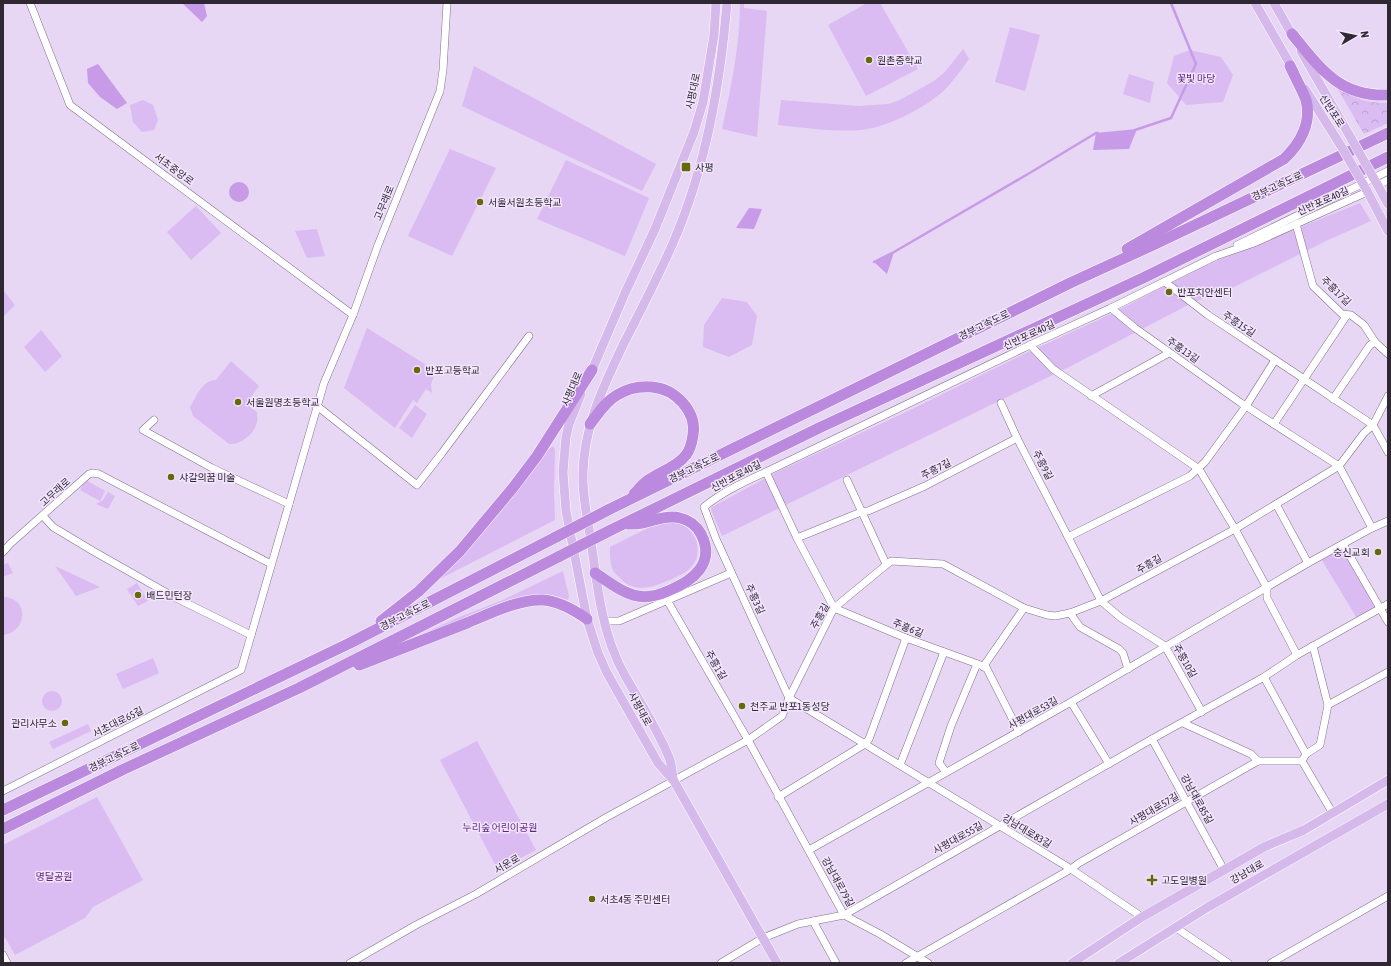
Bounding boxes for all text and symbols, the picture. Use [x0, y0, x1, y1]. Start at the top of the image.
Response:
north arrow [1335, 16, 1375, 56]
text: N [1358, 30, 1371, 39]
marker: 원촌중학교 [864, 55, 874, 65]
place label: 원촌중학교 [877, 55, 923, 66]
street label: 사평대로 [684, 72, 702, 110]
park label: 꽃빛 마당 [1177, 73, 1215, 84]
street label: 신반포로 [1317, 93, 1347, 129]
street label: 서초중앙로 [152, 151, 196, 187]
marker: 사평 [680, 161, 692, 173]
place label: 사평 [695, 162, 713, 173]
street label: 경부고속도로 [1250, 169, 1304, 203]
street label: 고무래로 [372, 184, 396, 222]
street label: 신반포로40길 [1295, 185, 1351, 217]
marker: 서울서원초등학교 [475, 197, 485, 207]
place label: 서울서원초등학교 [488, 197, 562, 208]
street label: 주흥17길 [1319, 274, 1353, 308]
marker: 반포치안센터 [1164, 287, 1174, 297]
place label: 반포치안센터 [1177, 287, 1232, 298]
street label: 경부고속도로 [957, 308, 1011, 342]
street label: 주흥15길 [1221, 309, 1257, 339]
street label: 신반포로40길 [1002, 318, 1056, 352]
street label: 주흥13길 [1165, 335, 1201, 365]
marker: 반포고등학교 [412, 365, 422, 375]
place label: 반포고등학교 [425, 365, 480, 376]
street label: 사평대로 [560, 370, 584, 408]
marker: 서울원명초등학교 [233, 397, 243, 407]
place label: 서울원명초등학교 [246, 397, 320, 408]
street label: 주흥9길 [1031, 448, 1055, 482]
street label: 경부고속도로 [667, 451, 721, 485]
street label: 주흥7길 [919, 457, 953, 481]
street label: 신반포로40길 [709, 458, 763, 494]
marker: 샤갈의꿈 미술 [166, 472, 176, 482]
place label: 샤갈의꿈 미술 [179, 472, 236, 483]
street label: 고무래로 [38, 476, 72, 508]
place label: 숭신교회 [1333, 547, 1370, 558]
marker: 숭신교회 [1373, 547, 1383, 557]
street label: 주흥길 [1134, 552, 1164, 576]
street label: 주흥3길 [743, 582, 767, 616]
marker: 배드민턴장 [133, 590, 143, 600]
place label: 배드민턴장 [146, 590, 192, 601]
street label: 경부고속도로 [378, 598, 432, 632]
street label: 주흥길 [808, 601, 832, 631]
street label: 주흥6길 [891, 617, 925, 639]
street label: 주흥10길 [1171, 642, 1199, 680]
street label: 주흥1길 [703, 648, 729, 682]
street label: 사평대로 [626, 690, 654, 728]
street label: 사평대로53길 [1006, 695, 1060, 731]
marker: 천주교 반포1동성당 [737, 701, 747, 711]
place label: 천주교 반포1동성당 [750, 701, 830, 712]
street label: 서초대로65길 [91, 705, 145, 739]
place label: 관리사무소 [11, 718, 57, 729]
marker: 관리사무소 [60, 718, 70, 728]
street label: 경부고속도로 [87, 740, 141, 774]
street label: 강남대로85길 [1179, 772, 1215, 826]
street label: 사평대로57길 [1127, 790, 1181, 828]
street label: 강남대로83길 [1000, 812, 1054, 850]
street label: 사평대로55길 [931, 820, 985, 856]
park label: 누리숲 어린이공원 [463, 822, 537, 833]
street label: 서운로 [492, 852, 522, 876]
street label: 강남대로79길 [820, 855, 856, 909]
street label: 강남대로 [1228, 858, 1266, 886]
park label: 명달공원 [36, 871, 72, 882]
marker: 고도일병원 [1146, 874, 1158, 886]
place label: 고도일병원 [1161, 875, 1207, 886]
marker: 서초4동 주민센터 [587, 894, 597, 904]
place label: 서초4동 주민센터 [600, 894, 670, 905]

